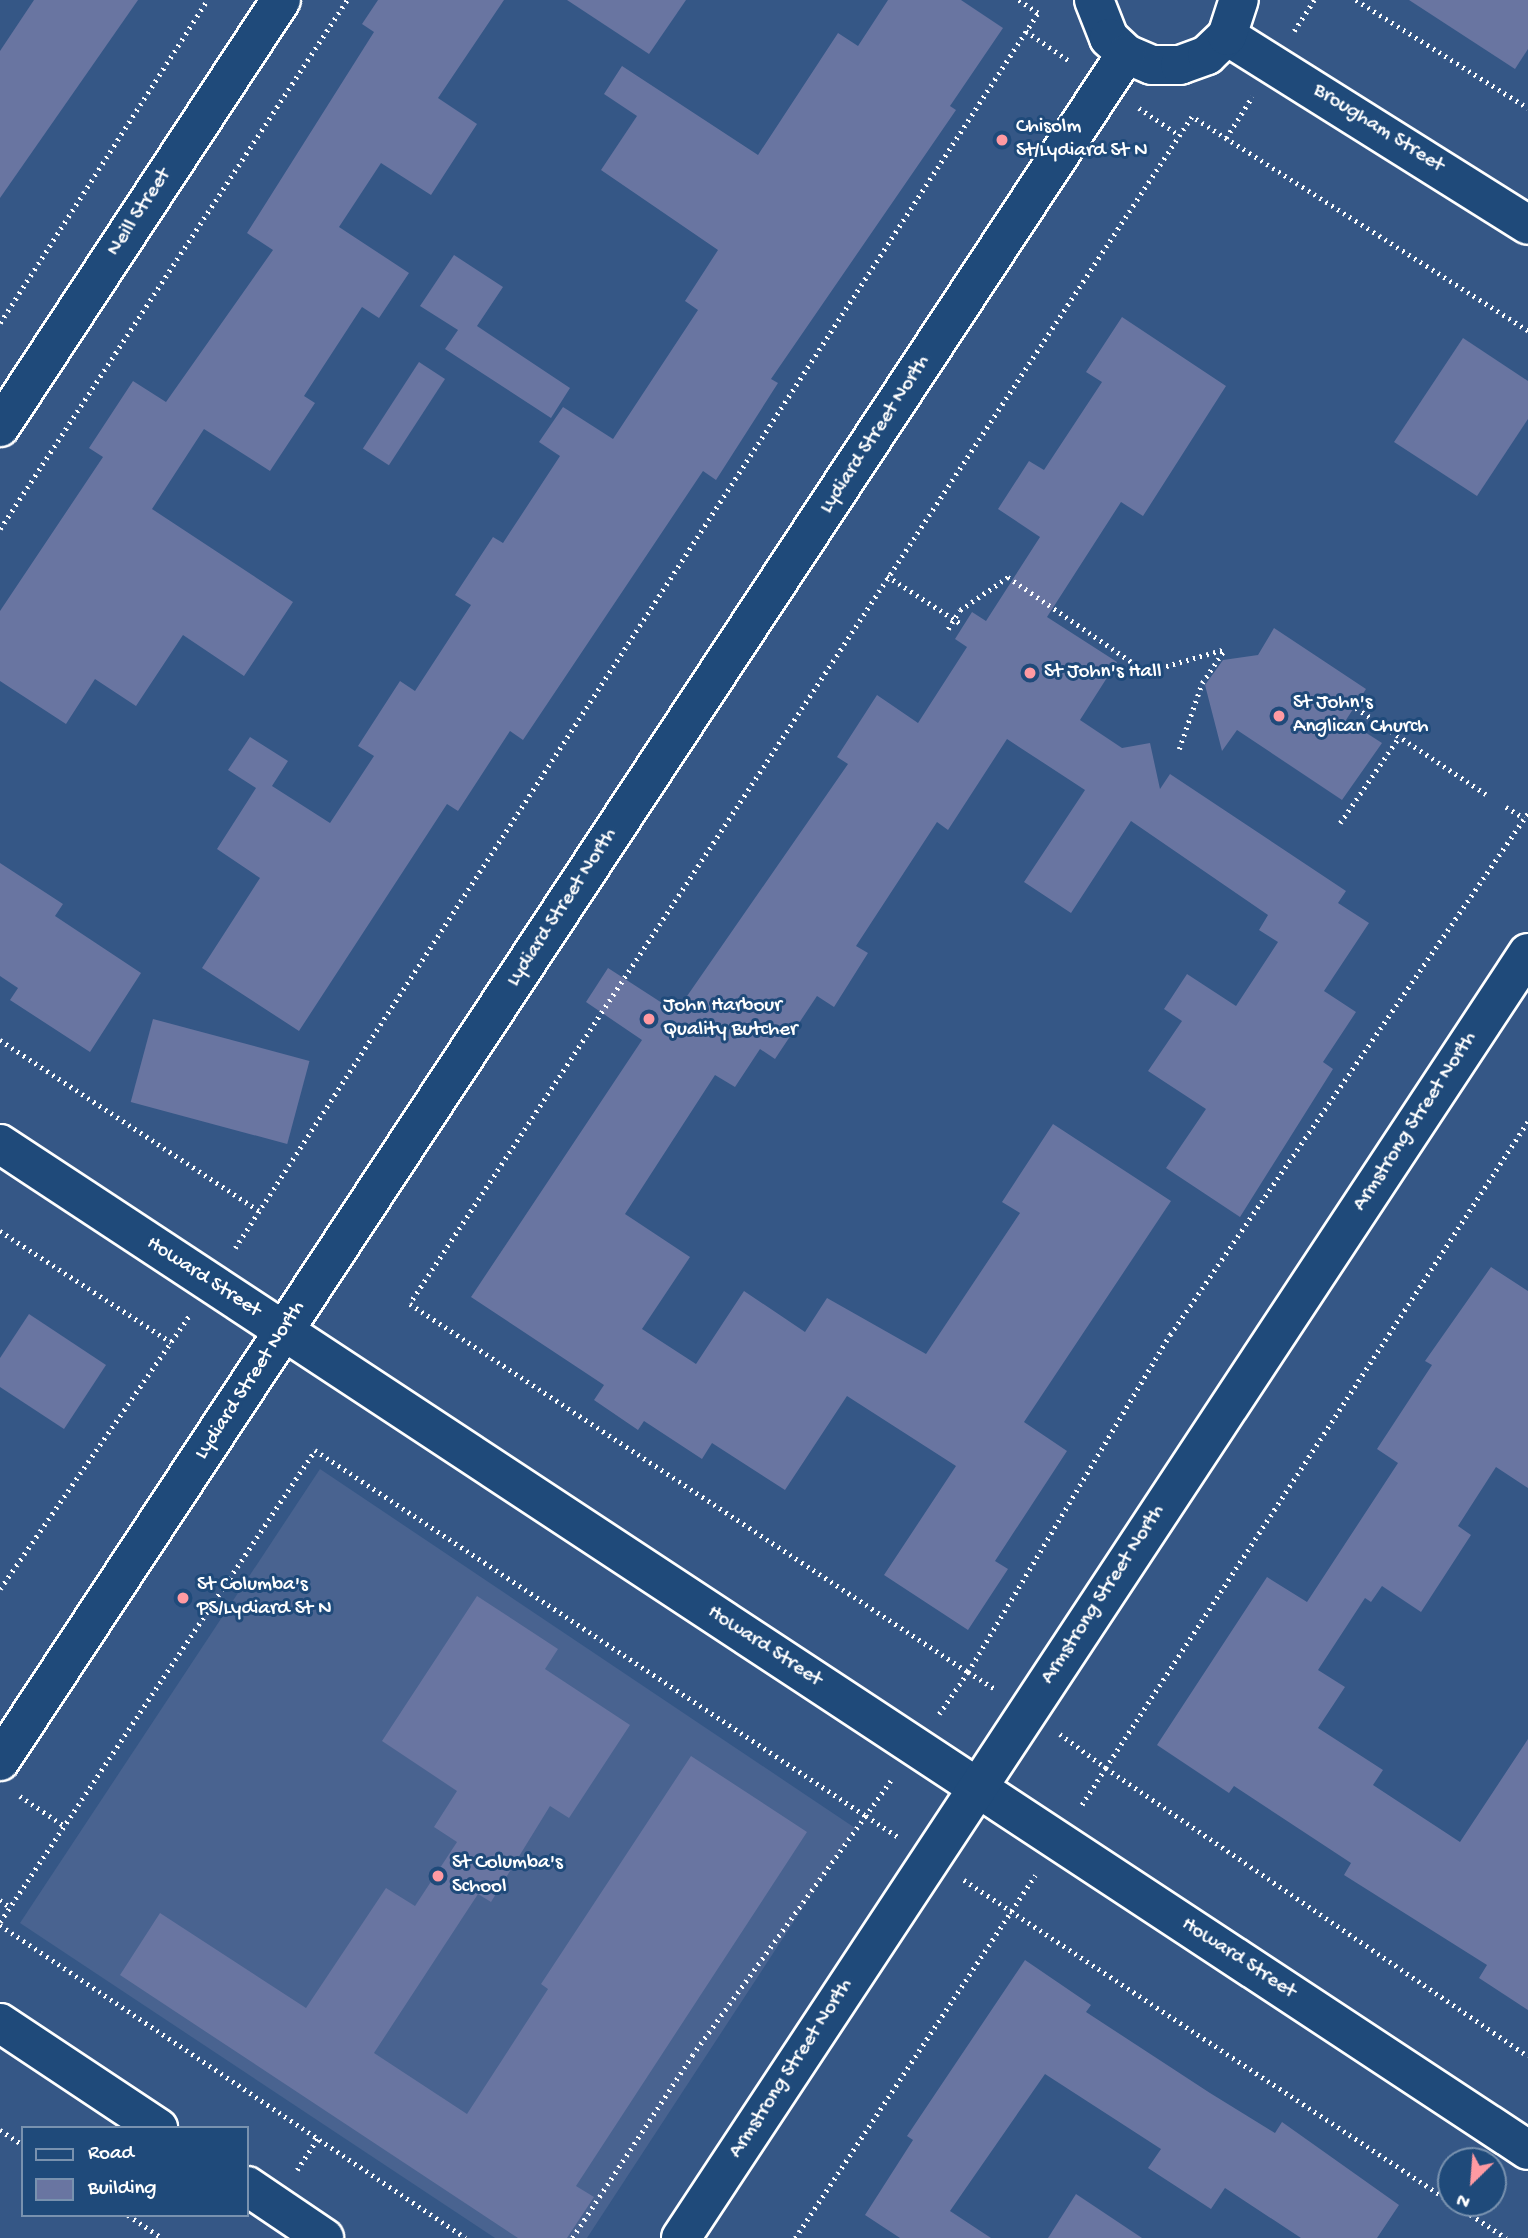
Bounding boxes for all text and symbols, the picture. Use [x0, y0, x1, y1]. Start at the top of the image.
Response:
street label: Brougham Street [1308, 79, 1448, 179]
place label: Chisolm St/Lydiard St N [1016, 115, 1148, 165]
marker: Chisolm St/Lydiard St N [994, 132, 1010, 148]
street label: Neill Street [102, 164, 178, 262]
street label: Lydiard Street North [815, 351, 937, 519]
place label: St John's Hall [1044, 660, 1161, 686]
marker: St John's Hall [1022, 665, 1038, 681]
place label: St John's Anglican Church [1293, 691, 1429, 741]
marker: St John's Anglican Church [1271, 708, 1287, 724]
street label: Lydiard Street North [502, 824, 624, 992]
place label: John Harbour Quality Butcher [663, 994, 798, 1044]
marker: John Harbour Quality Butcher [641, 1011, 657, 1027]
street label: Armstrong Street North [1348, 1027, 1484, 1217]
street label: Howard Street [141, 1232, 265, 1324]
street label: Lydiard Street North [190, 1297, 312, 1465]
street label: Armstrong Street North [1036, 1500, 1172, 1690]
place label: St Columba's PS/Lydiard St N [197, 1573, 332, 1623]
marker: St Columba's PS/Lydiard St N [175, 1590, 191, 1606]
street label: Howard Street [702, 1601, 826, 1693]
place label: St Columba's School [452, 1851, 563, 1901]
marker: St Columba's School [430, 1868, 446, 1884]
street label: Howard Street [1176, 1913, 1300, 2005]
street label: Armstrong Street North [724, 1974, 860, 2164]
legend [21, 2126, 248, 2217]
text: Road [88, 2142, 134, 2167]
north arrow [1437, 2147, 1507, 2217]
text: Building [88, 2177, 157, 2202]
text: N [1453, 2187, 1474, 2213]

